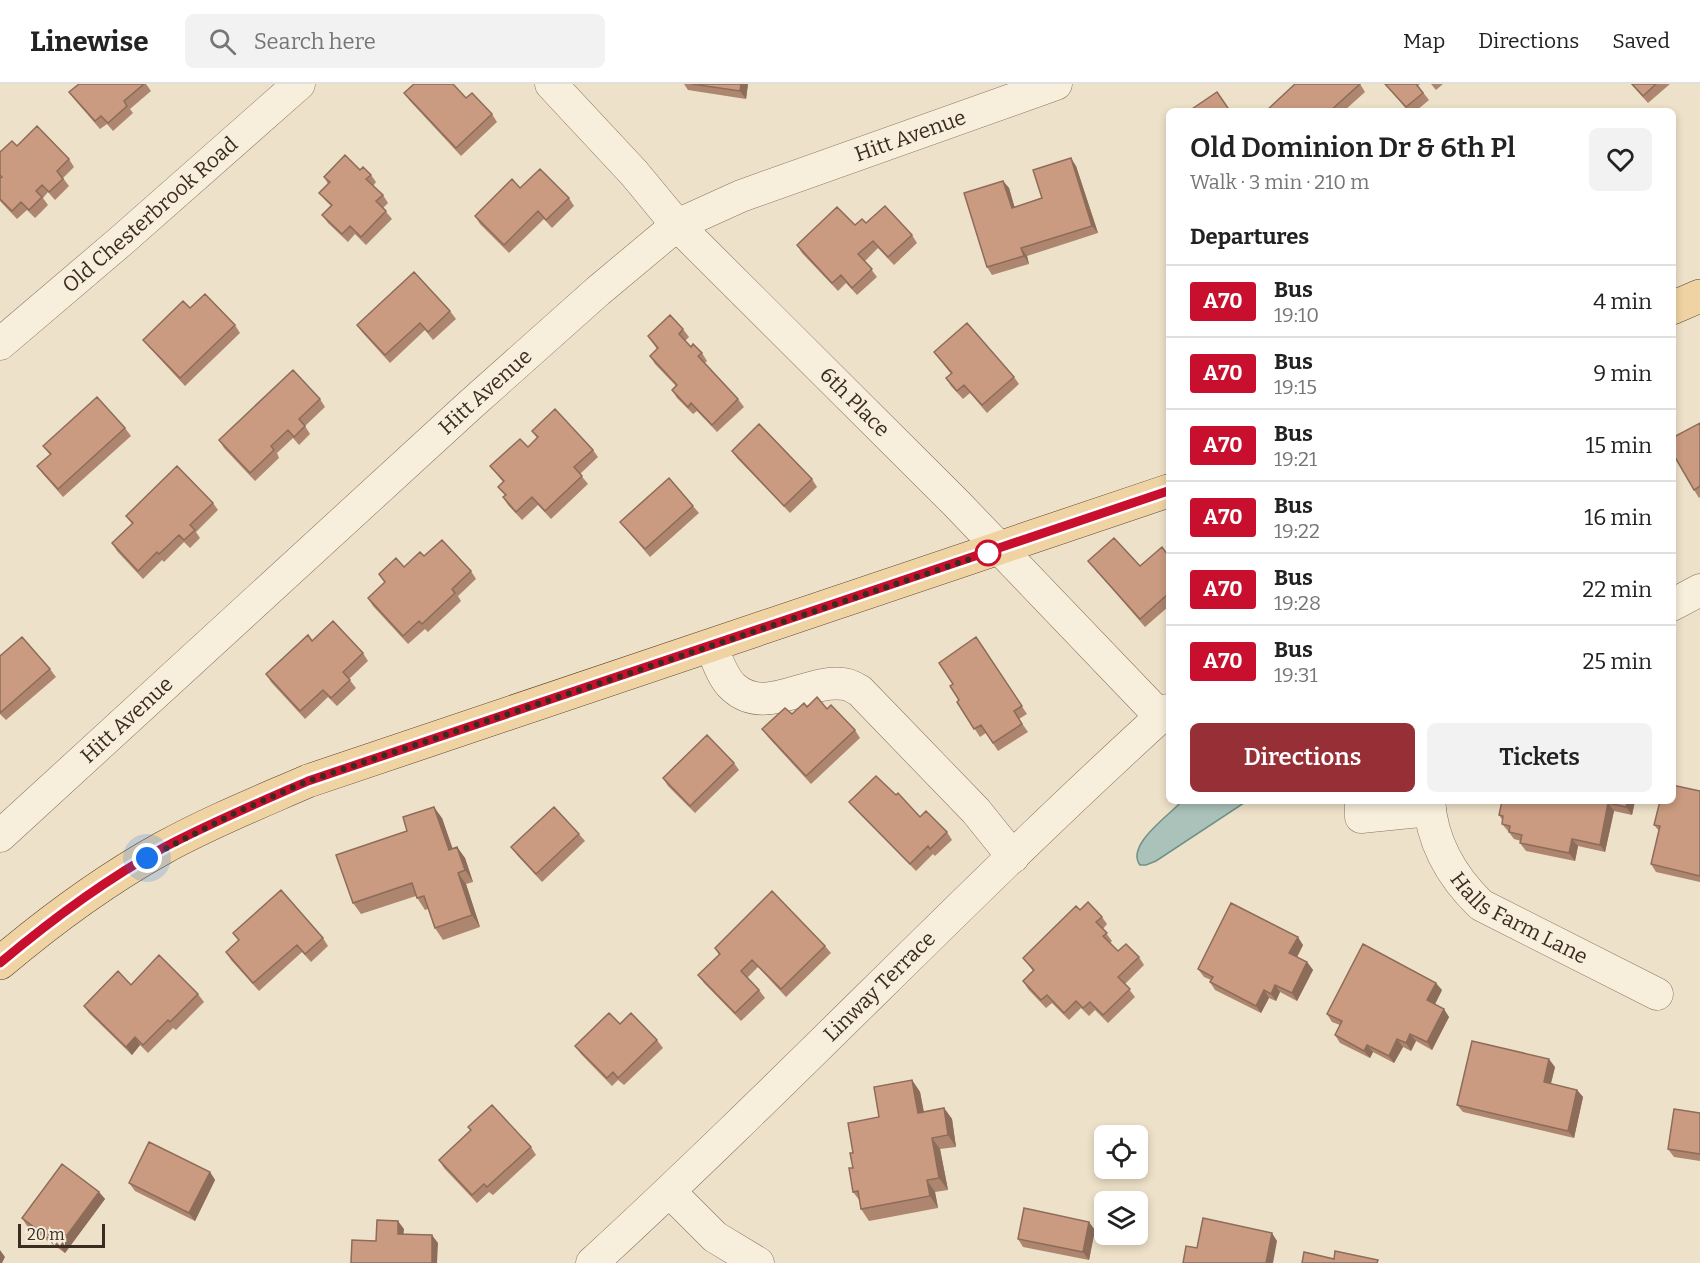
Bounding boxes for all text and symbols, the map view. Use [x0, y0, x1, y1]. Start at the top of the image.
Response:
search box [185, 14, 605, 68]
text: Linewise [30, 25, 149, 58]
icon: search [206, 25, 239, 58]
text: Search here [254, 28, 376, 55]
text: Map [1403, 28, 1445, 54]
text: Directions [1478, 28, 1579, 54]
text: Saved [1612, 28, 1670, 54]
street label: Hitt Avenue [851, 104, 969, 168]
button: heart [1589, 128, 1652, 191]
street label: Old Chesterbrook Road [57, 131, 243, 298]
text: Old Dominion Dr & 6th Pl [1190, 131, 1515, 164]
text: Walk · 3 min · 210 m [1190, 170, 1369, 194]
text: Departures [1190, 223, 1309, 250]
text: Bus [1274, 276, 1313, 303]
text: A70 [1203, 288, 1243, 314]
text: 4 min [1593, 288, 1652, 315]
text: 19:10 [1274, 303, 1319, 327]
street label: Hitt Avenue [433, 343, 537, 440]
text: Bus [1274, 348, 1313, 375]
text: A70 [1203, 360, 1243, 386]
text: 9 min [1593, 360, 1652, 387]
street label: 6th Place [814, 362, 895, 442]
text: 19:15 [1274, 375, 1317, 399]
text: Bus [1274, 420, 1313, 447]
text: A70 [1203, 432, 1243, 458]
text: 15 min [1585, 432, 1652, 459]
text: 19:21 [1274, 447, 1317, 471]
text: Bus [1274, 492, 1313, 519]
text: A70 [1203, 504, 1243, 530]
text: 16 min [1584, 504, 1652, 531]
text: 19:22 [1274, 519, 1320, 543]
unlabelled marker [975, 540, 1001, 566]
text: Bus [1274, 564, 1313, 591]
text: A70 [1203, 576, 1243, 602]
text: 22 min [1582, 576, 1652, 603]
text: 19:28 [1274, 591, 1321, 615]
text: Bus [1274, 636, 1313, 663]
text: A70 [1203, 648, 1243, 674]
text: 25 min [1582, 648, 1652, 675]
text: 19:31 [1274, 663, 1318, 687]
street label: Hitt Avenue [75, 671, 178, 769]
button: Directions [1190, 723, 1415, 792]
button: Tickets [1427, 723, 1652, 792]
your location [132, 843, 162, 873]
street label: Halls Farm Lane [1444, 867, 1592, 970]
street label: Linway Terrace [818, 926, 941, 1047]
map controls [1094, 1125, 1148, 1245]
button: locate [1094, 1125, 1148, 1179]
button: layers [1094, 1191, 1148, 1245]
scale bar [18, 1221, 105, 1248]
text: 20 m [27, 1225, 64, 1244]

